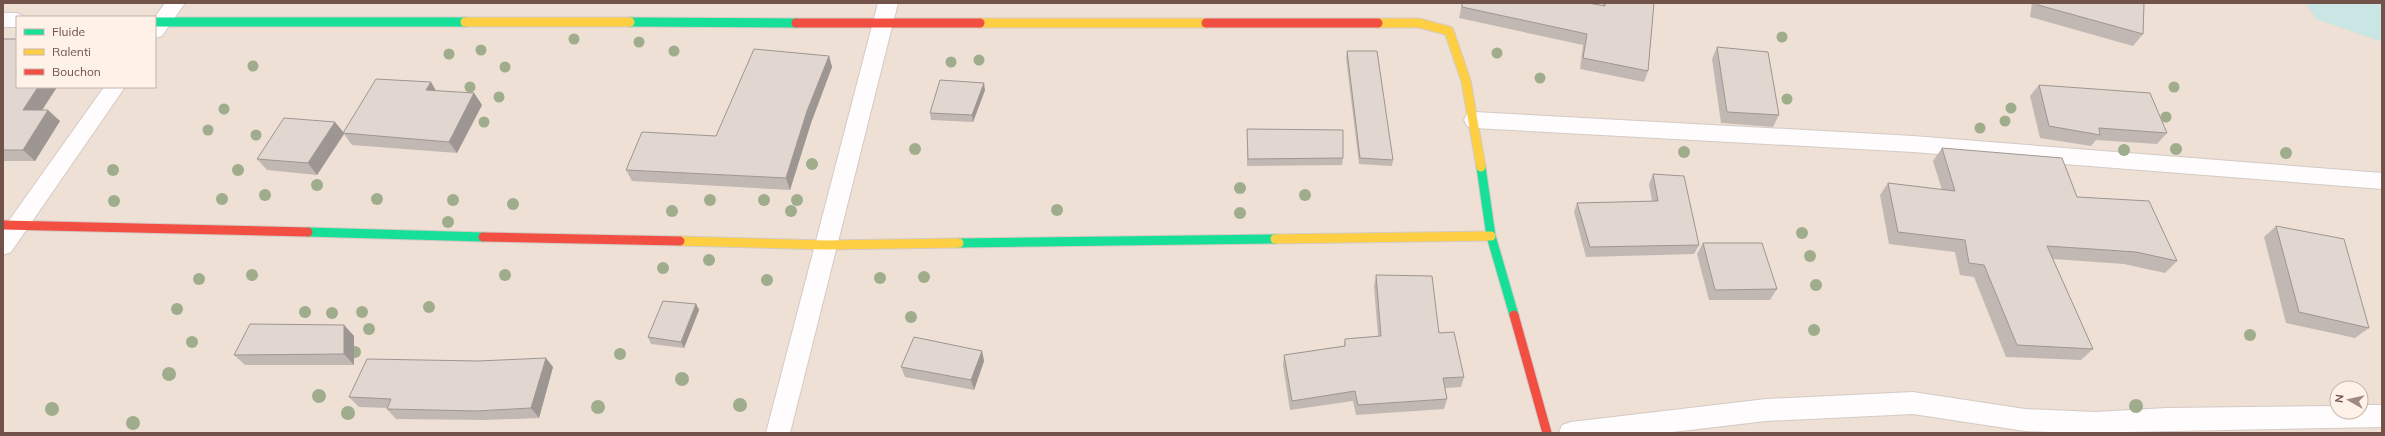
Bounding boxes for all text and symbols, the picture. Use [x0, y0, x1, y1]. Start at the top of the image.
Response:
legend [16, 16, 156, 88]
text: Fluide [52, 24, 85, 39]
text: Ralenti [52, 44, 91, 59]
text: Bouchon [52, 64, 101, 79]
north arrow [2329, 380, 2369, 420]
text: N [2332, 394, 2347, 404]

